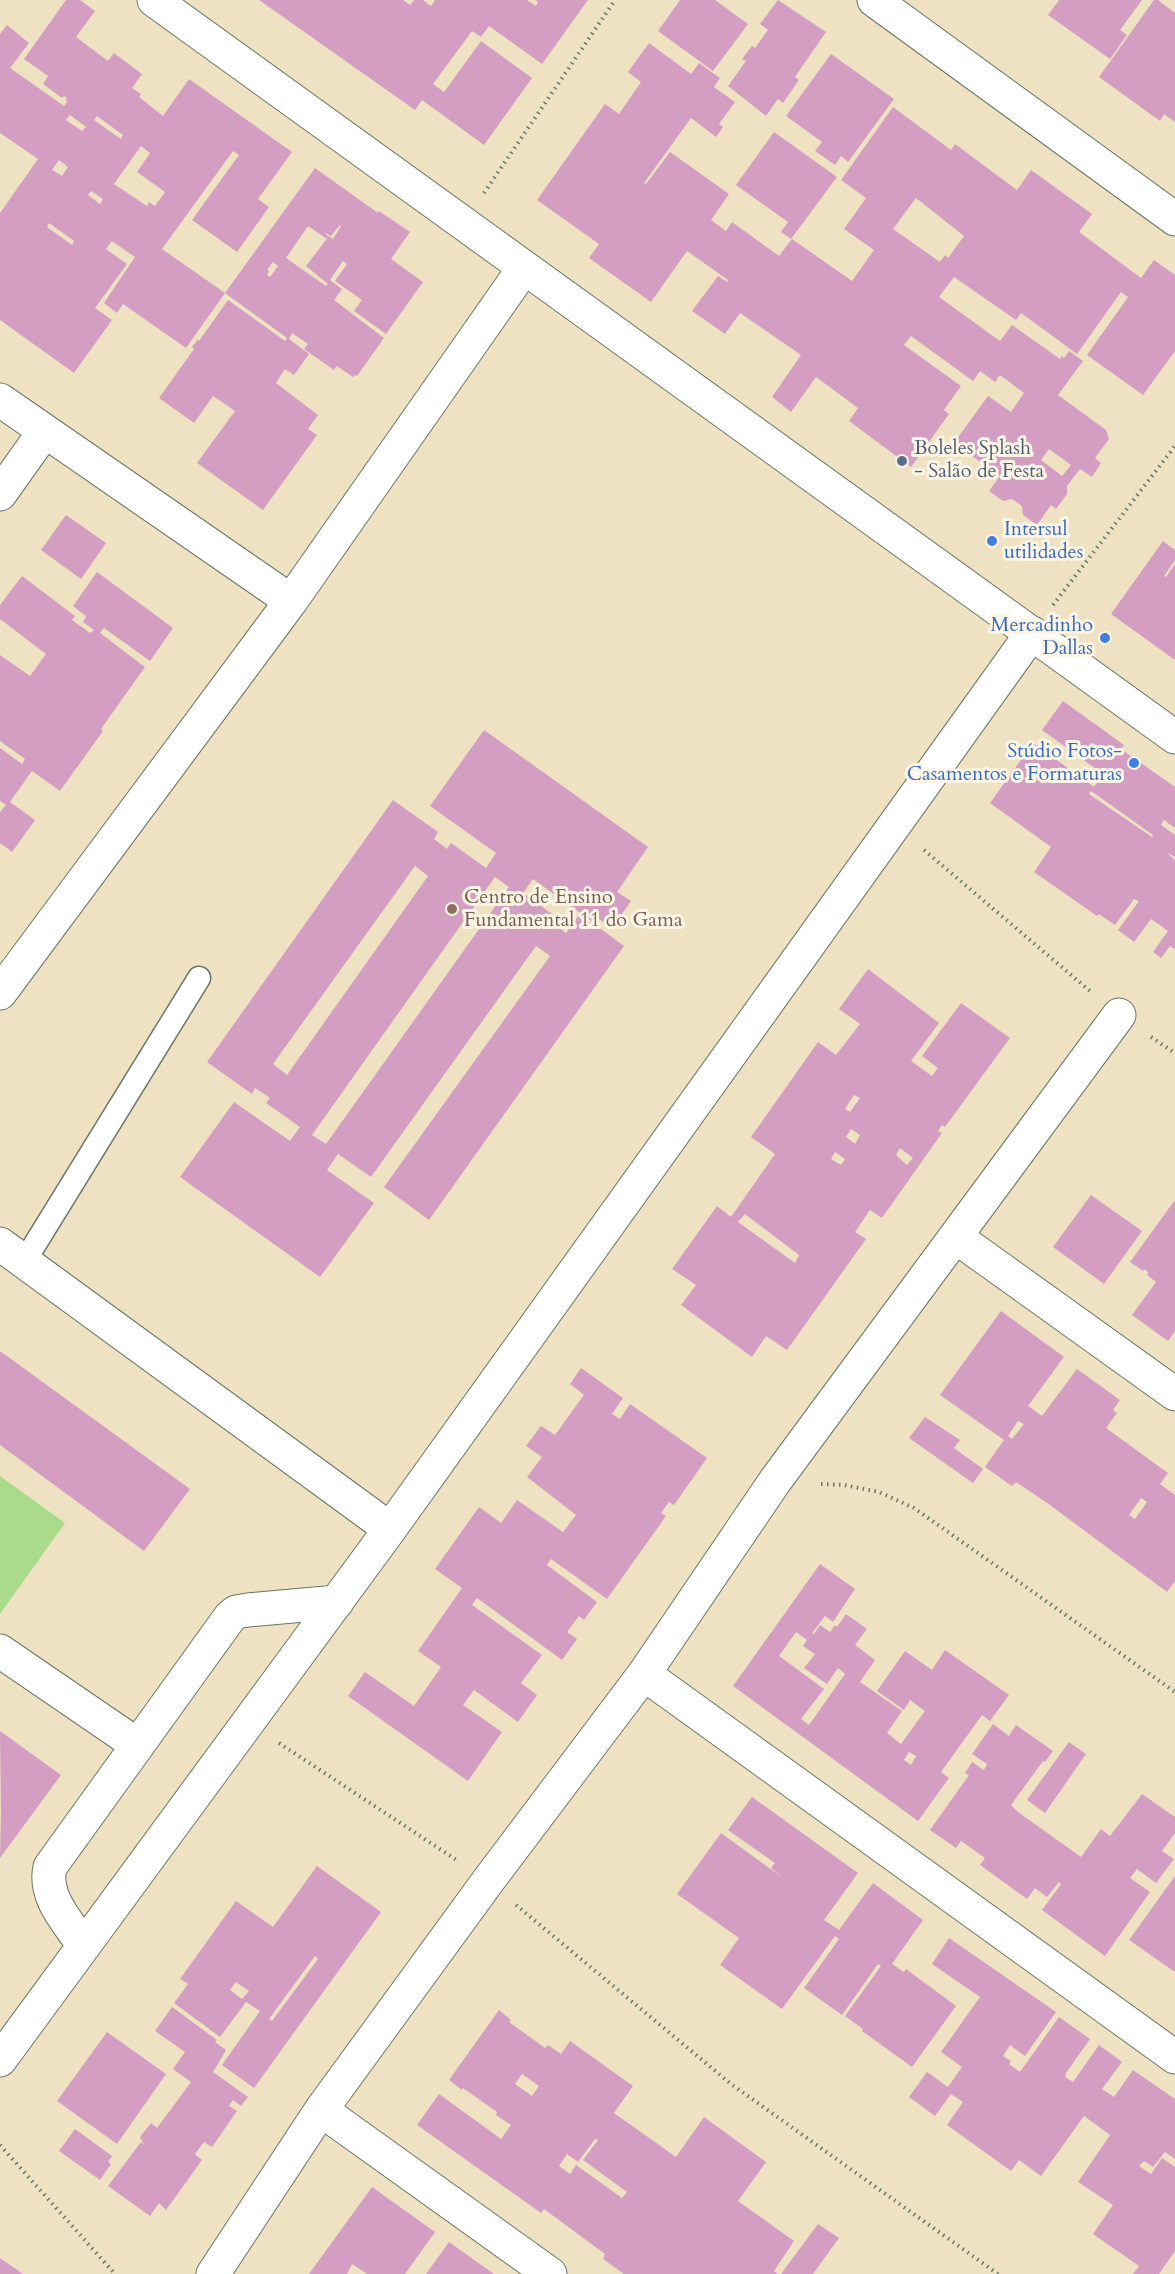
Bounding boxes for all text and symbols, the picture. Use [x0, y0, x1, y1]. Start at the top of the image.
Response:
place label: Boleles Splash - Salão de Festa [914, 437, 1044, 484]
marker: Boleles Splash - Salão de Festa [895, 454, 909, 468]
place label: Intersul utilidades [1004, 518, 1083, 565]
marker: Intersul utilidades [985, 534, 999, 548]
place label: Mercadinho Dallas [991, 614, 1093, 661]
marker: Mercadinho Dallas [1098, 631, 1112, 645]
place label: Stúdio Fotos- Casamentos e Formaturas [907, 740, 1122, 787]
marker: Stúdio Fotos- Casamentos e Formaturas [1127, 756, 1141, 770]
place label: Centro de Ensino Fundamental 11 do Gama [464, 886, 683, 933]
marker: Centro de Ensino Fundamental 11 do Gama [445, 902, 459, 916]

